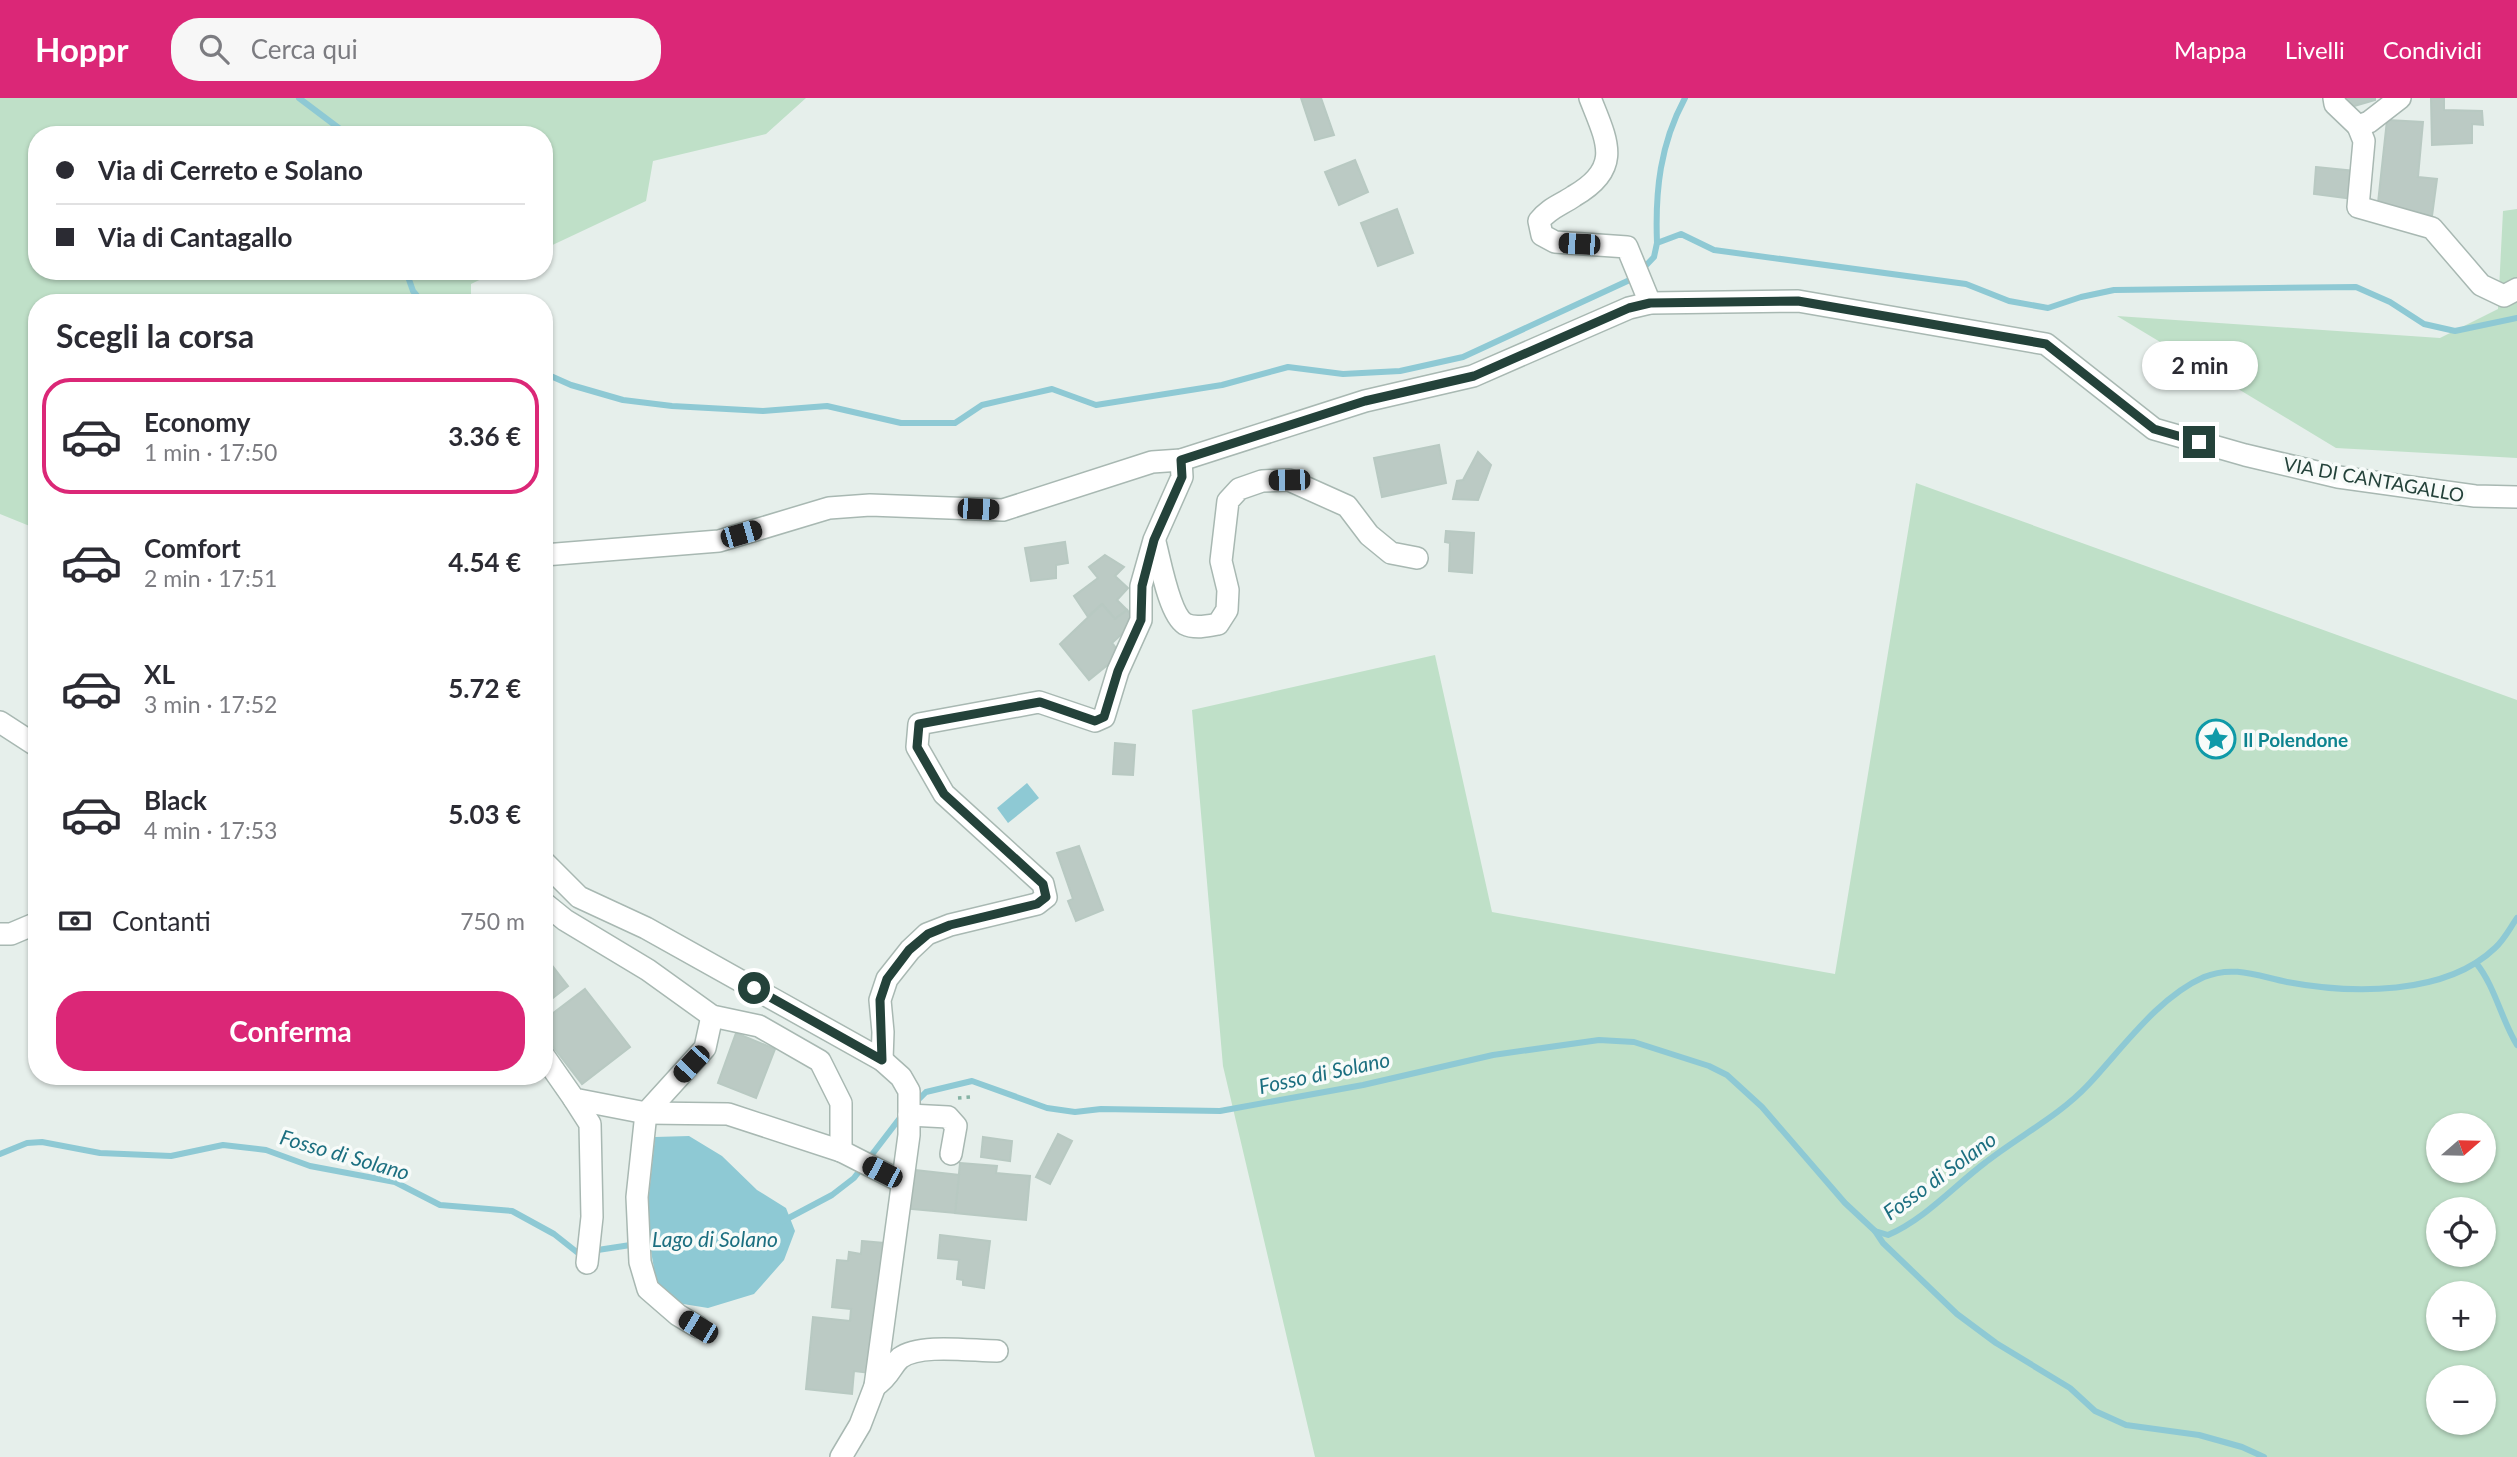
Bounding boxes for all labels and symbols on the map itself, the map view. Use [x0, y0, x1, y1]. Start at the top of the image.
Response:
car [1558, 232, 1601, 256]
callout: 2 min [2141, 341, 2257, 390]
route end [2183, 426, 2215, 458]
street label: VIA DI CANTAGALLO [2282, 452, 2466, 506]
car [1268, 469, 1311, 491]
car [957, 498, 1000, 520]
car [718, 518, 765, 550]
place icon: Il Polendone [2195, 718, 2237, 760]
place label: Il Polendone [2243, 728, 2348, 751]
route start [738, 972, 770, 1004]
car [669, 1041, 714, 1087]
water label: Fosso di Solano [1256, 1046, 1392, 1098]
north arrow [2426, 1113, 2496, 1183]
water label: Fosso di Solano [277, 1124, 413, 1184]
water label: Fosso di Solano [1878, 1126, 2000, 1224]
car [859, 1153, 906, 1191]
water label: Lago di Solano [652, 1226, 778, 1251]
car [675, 1307, 722, 1347]

